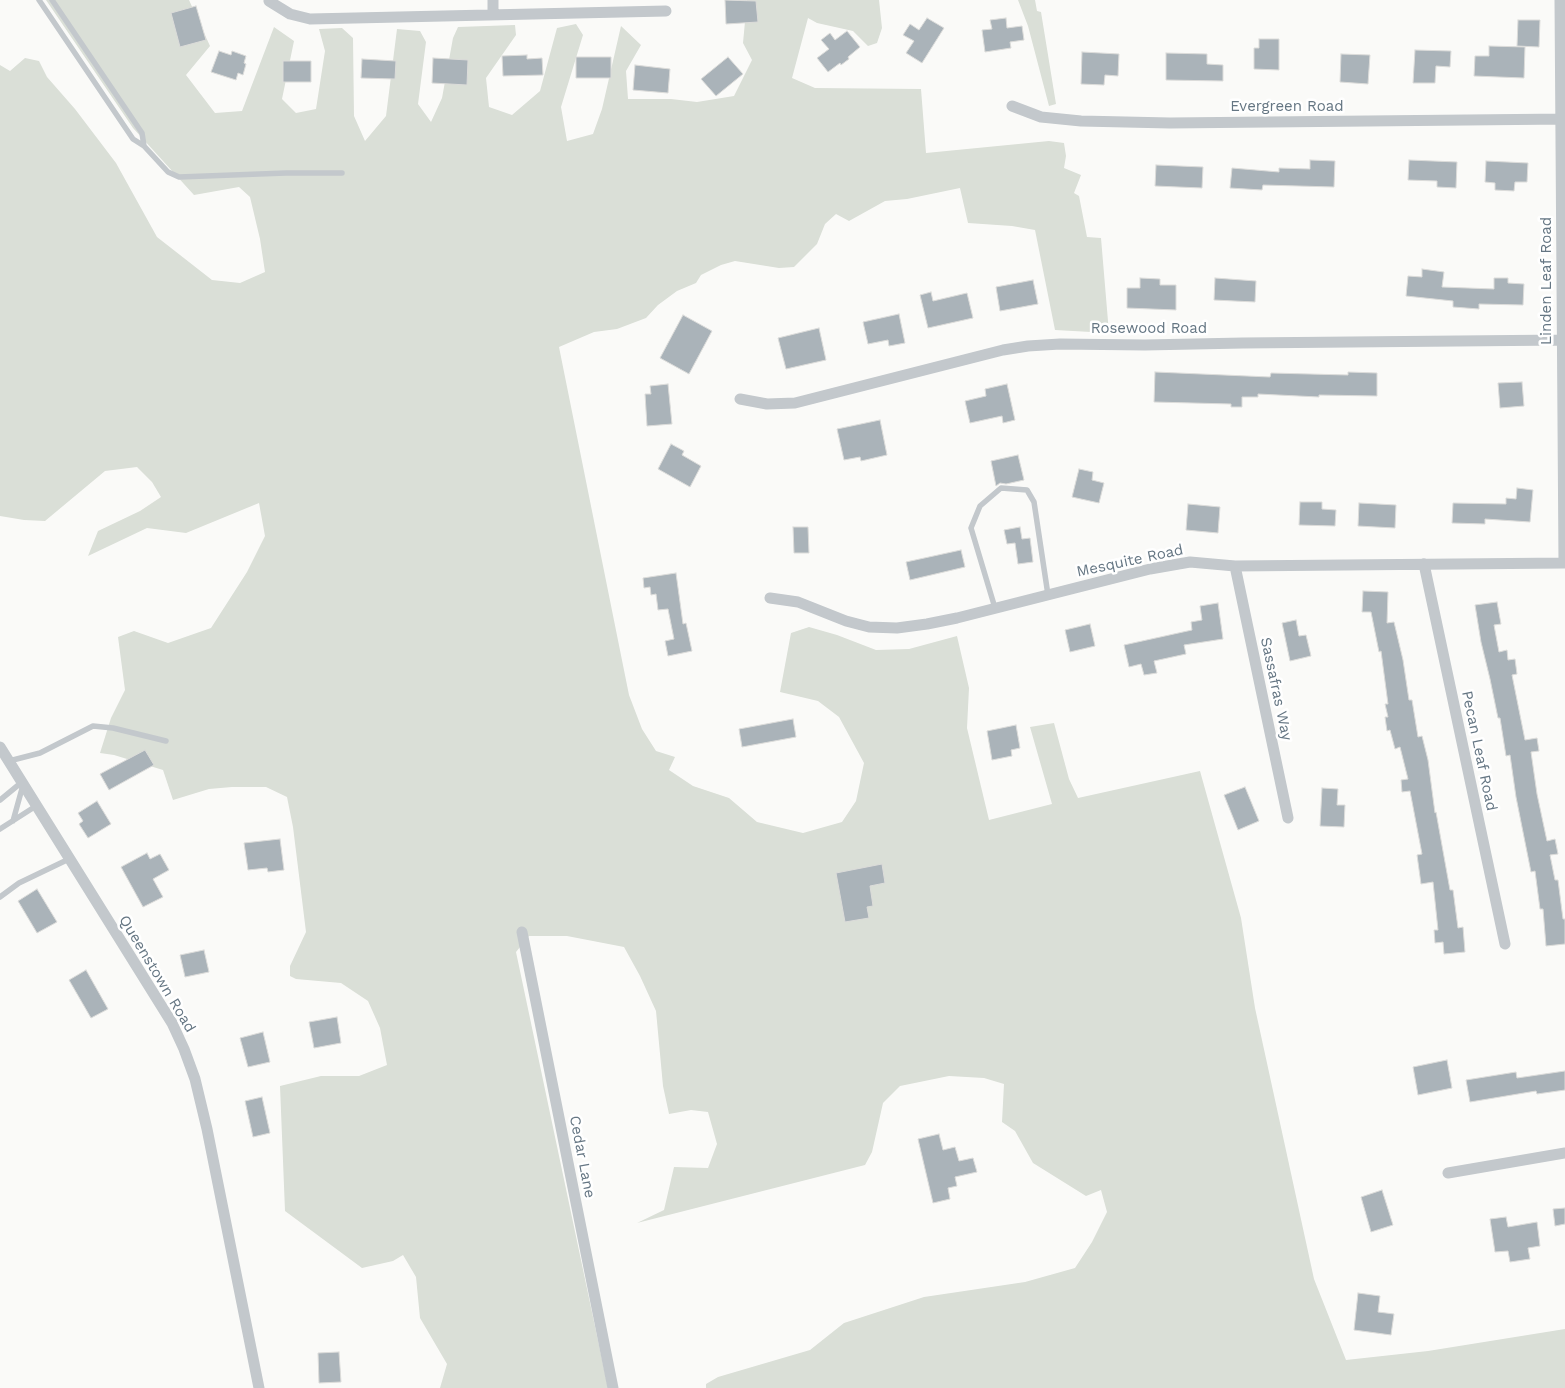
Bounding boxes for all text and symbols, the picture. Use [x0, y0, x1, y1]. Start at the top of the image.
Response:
street label: Evergreen Road [1230, 98, 1344, 116]
street label: Linden Leaf Road [1538, 217, 1556, 345]
street label: Rosewood Road [1091, 320, 1207, 338]
street label: Mesquite Road [1075, 541, 1185, 581]
street label: Sassafras Way [1256, 636, 1296, 742]
street label: Pecan Leaf Road [1457, 689, 1501, 813]
street label: Queenstown Road [115, 912, 199, 1036]
street label: Cedar Lane [565, 1114, 599, 1200]

